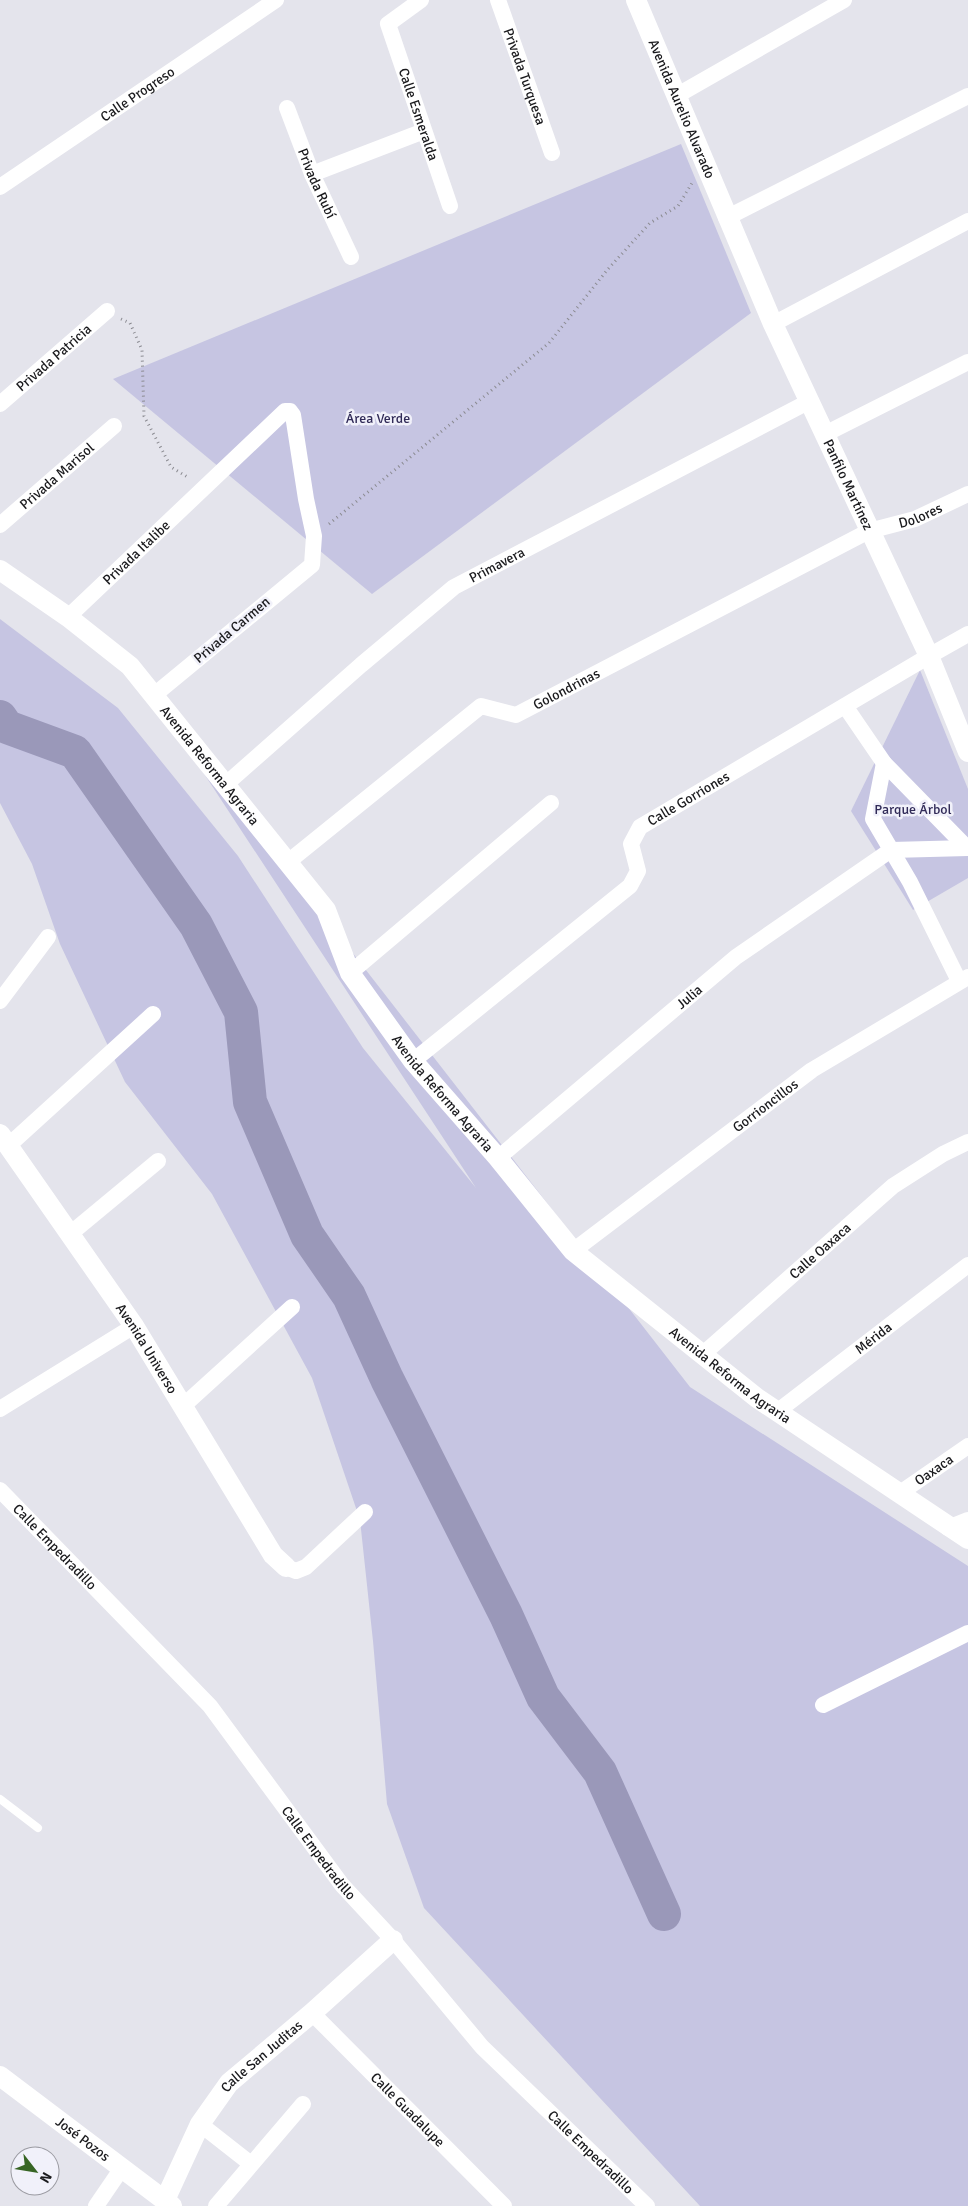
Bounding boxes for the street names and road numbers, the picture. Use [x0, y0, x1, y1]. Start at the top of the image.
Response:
street label: Privada Turquesa [500, 26, 550, 127]
street label: Avenida Aurelio Alvarado [645, 37, 719, 181]
street label: Calle Progreso [97, 63, 178, 125]
street label: Calle Esmeralda [395, 66, 442, 163]
street label: Privada Rubí [294, 146, 340, 221]
street label: Privada Patricia [12, 320, 95, 395]
street label: Panfilo Martínez [820, 436, 877, 533]
street label: Privada Marisol [16, 439, 97, 513]
street label: Dolores [897, 499, 945, 531]
street label: Privada Italibe [99, 516, 173, 588]
street label: Primavera [466, 543, 527, 586]
street label: Privada Carmen [190, 593, 274, 667]
street label: Golondrinas [530, 664, 602, 713]
street label: Avenida Reforma Agraria [157, 702, 263, 829]
street label: Calle Gorriones [644, 768, 732, 829]
street label: Julia [672, 981, 706, 1013]
street label: Avenida Reforma Agraria [388, 1031, 497, 1155]
street label: Gorrioncillos [729, 1075, 801, 1136]
street label: Calle Oaxaca [785, 1219, 854, 1282]
street label: Avenida Universo [112, 1300, 181, 1397]
street label: Mérida [851, 1318, 895, 1357]
street label: Avenida Reforma Agraria [666, 1323, 794, 1427]
street label: Oaxaca [911, 1450, 956, 1489]
street label: Calle Empedradillo [10, 1500, 101, 1593]
street label: Calle Empedradillo [278, 1803, 360, 1903]
street label: Calle San Juditas [217, 2016, 306, 2095]
street label: Calle Guadalupe [367, 2069, 448, 2150]
street label: Calle Empedradillo [544, 2107, 637, 2197]
street label: José Pozos [52, 2113, 114, 2165]

